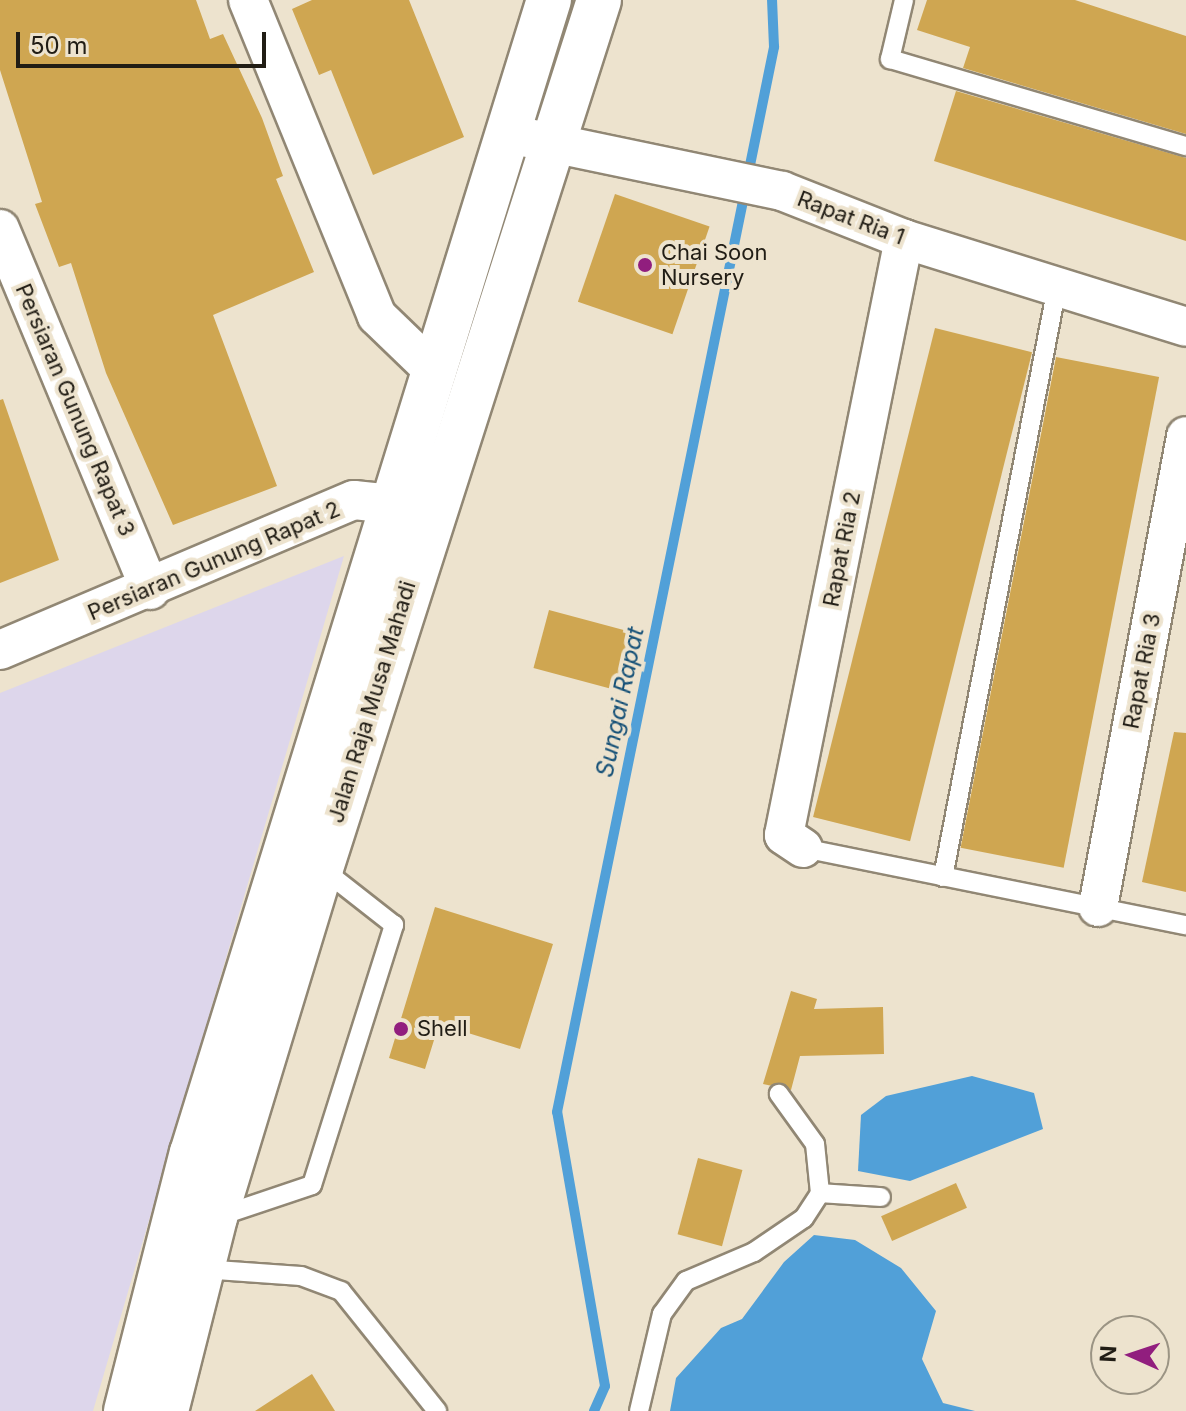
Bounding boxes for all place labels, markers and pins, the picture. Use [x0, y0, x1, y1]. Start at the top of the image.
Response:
place label: Chai Soon Nursery [661, 239, 767, 290]
marker: Chai Soon Nursery [636, 256, 654, 274]
place label: Shell [417, 1016, 468, 1042]
marker: Shell [392, 1020, 410, 1038]

